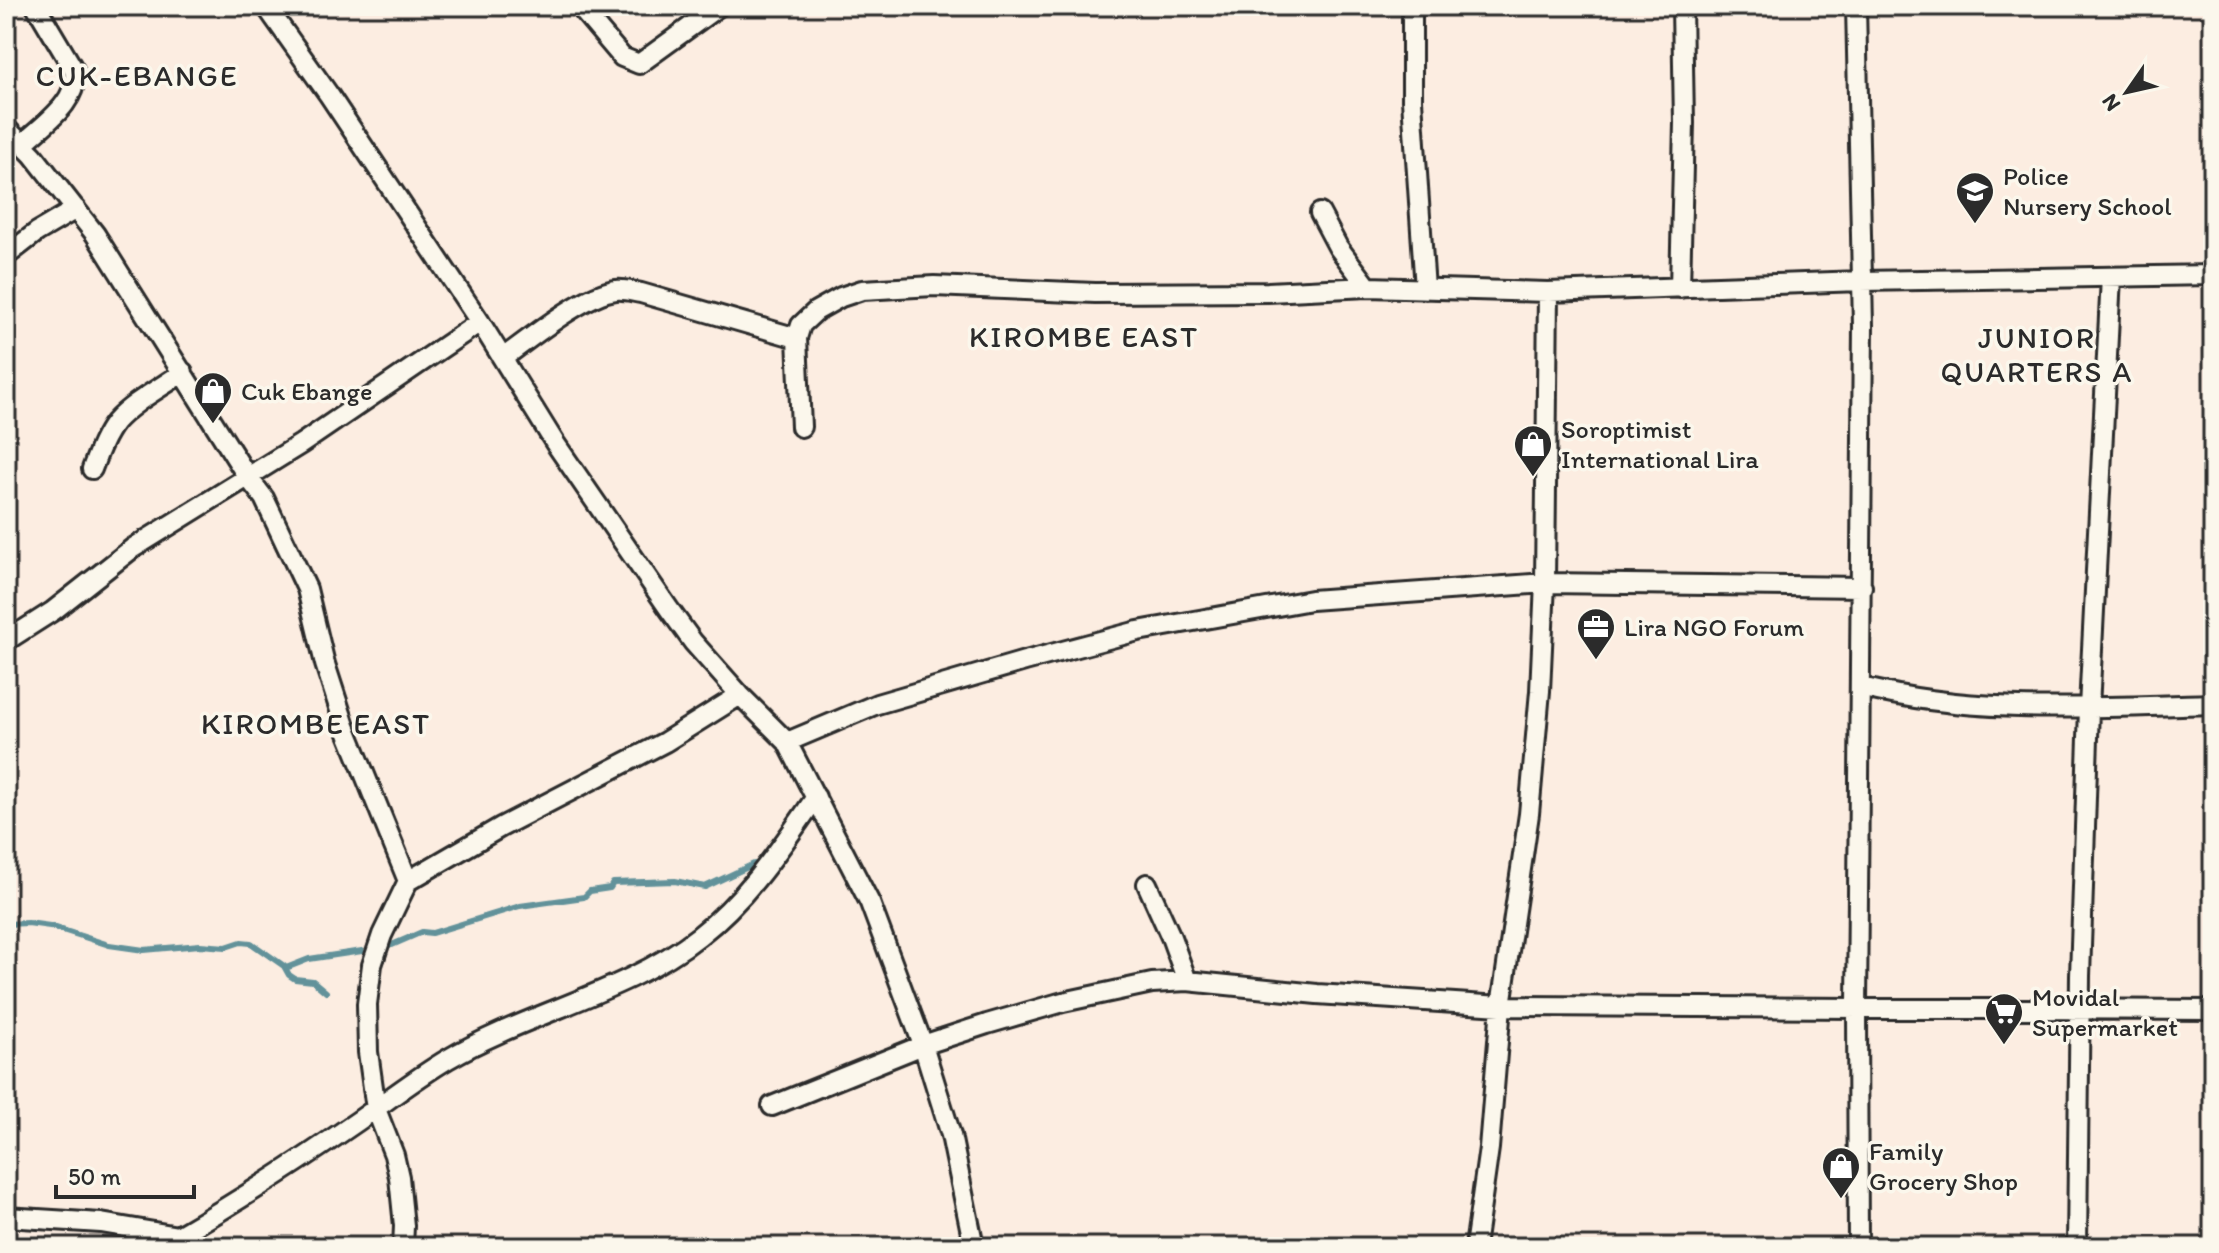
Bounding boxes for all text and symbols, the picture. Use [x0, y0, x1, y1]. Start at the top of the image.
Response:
north arrow [2087, 52, 2167, 132]
district label: CUK-EBANGE [36, 57, 238, 94]
text: N [2095, 89, 2126, 117]
place label: Police Nursery School [2003, 160, 2172, 222]
school or university icon: Police Nursery School [1954, 170, 1996, 225]
district label: KIROMBE EAST [969, 318, 1199, 355]
district label: JUNIOR QUARTERS A [1941, 319, 2133, 390]
shop icon: Cuk Ebange [192, 370, 234, 425]
place label: Cuk Ebange [241, 375, 372, 407]
place label: Soroptimist International Lira [1561, 413, 1759, 475]
shop icon: Soroptimist International Lira [1512, 423, 1554, 478]
office icon: Lira NGO Forum [1575, 606, 1617, 661]
place label: Lira NGO Forum [1624, 611, 1804, 643]
district label: KIROMBE EAST [201, 705, 431, 742]
place label: Movidal Supermarket [2032, 981, 2178, 1043]
supermarket icon: Movidal Supermarket [1983, 991, 2025, 1046]
place label: Family Grocery Shop [1869, 1135, 2018, 1197]
shop icon: Family Grocery Shop [1820, 1145, 1862, 1200]
scale bar [56, 1149, 194, 1199]
text: 50 m [68, 1162, 121, 1191]

